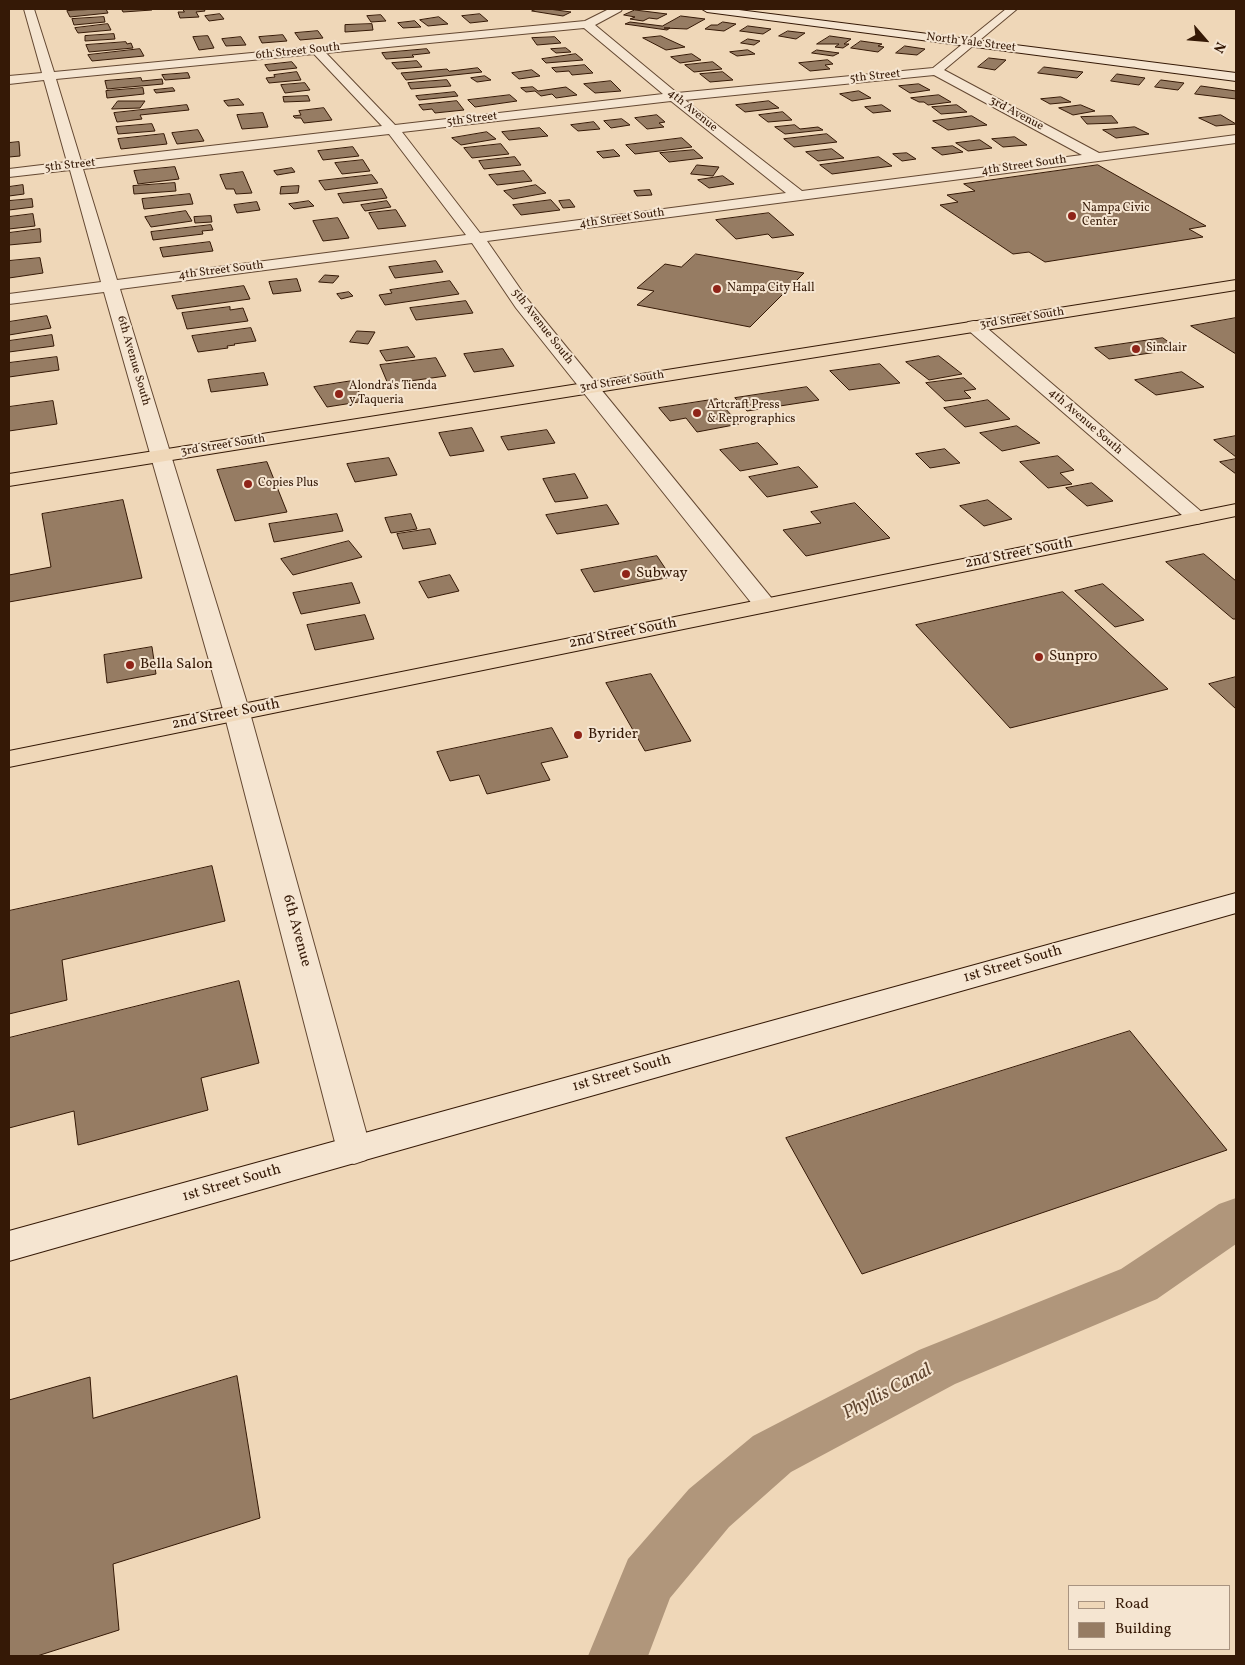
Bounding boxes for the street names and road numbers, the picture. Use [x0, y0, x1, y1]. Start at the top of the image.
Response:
street label: North Yale Street [925, 30, 1017, 56]
street label: 6th Street South [255, 40, 341, 64]
street label: 5th Street [849, 67, 901, 87]
street label: 4th Avenue [664, 86, 720, 136]
street label: 3rd Avenue [986, 94, 1046, 134]
street label: 5th Street [446, 110, 498, 130]
street label: 4th Street South [980, 153, 1068, 179]
street label: 5th Street [44, 156, 96, 176]
street label: 4th Street South [578, 206, 666, 232]
street label: 4th Street South [177, 259, 265, 283]
street label: 5th Avenue South [508, 286, 576, 368]
street label: 3rd Street South [979, 305, 1065, 333]
street label: 6th Avenue South [113, 314, 153, 408]
street label: 3rd Street South [579, 368, 665, 396]
street label: 4th Avenue South [1045, 386, 1125, 458]
street label: 3rd Street South [180, 432, 266, 460]
street label: 2nd Street South [963, 535, 1075, 573]
street label: 2nd Street South [567, 615, 679, 653]
street label: 2nd Street South [170, 696, 282, 734]
street label: 6th Avenue [278, 893, 314, 969]
street label: 1st Street South [962, 942, 1064, 988]
street label: 1st Street South [571, 1051, 673, 1097]
street label: 1st Street South [181, 1161, 283, 1207]

